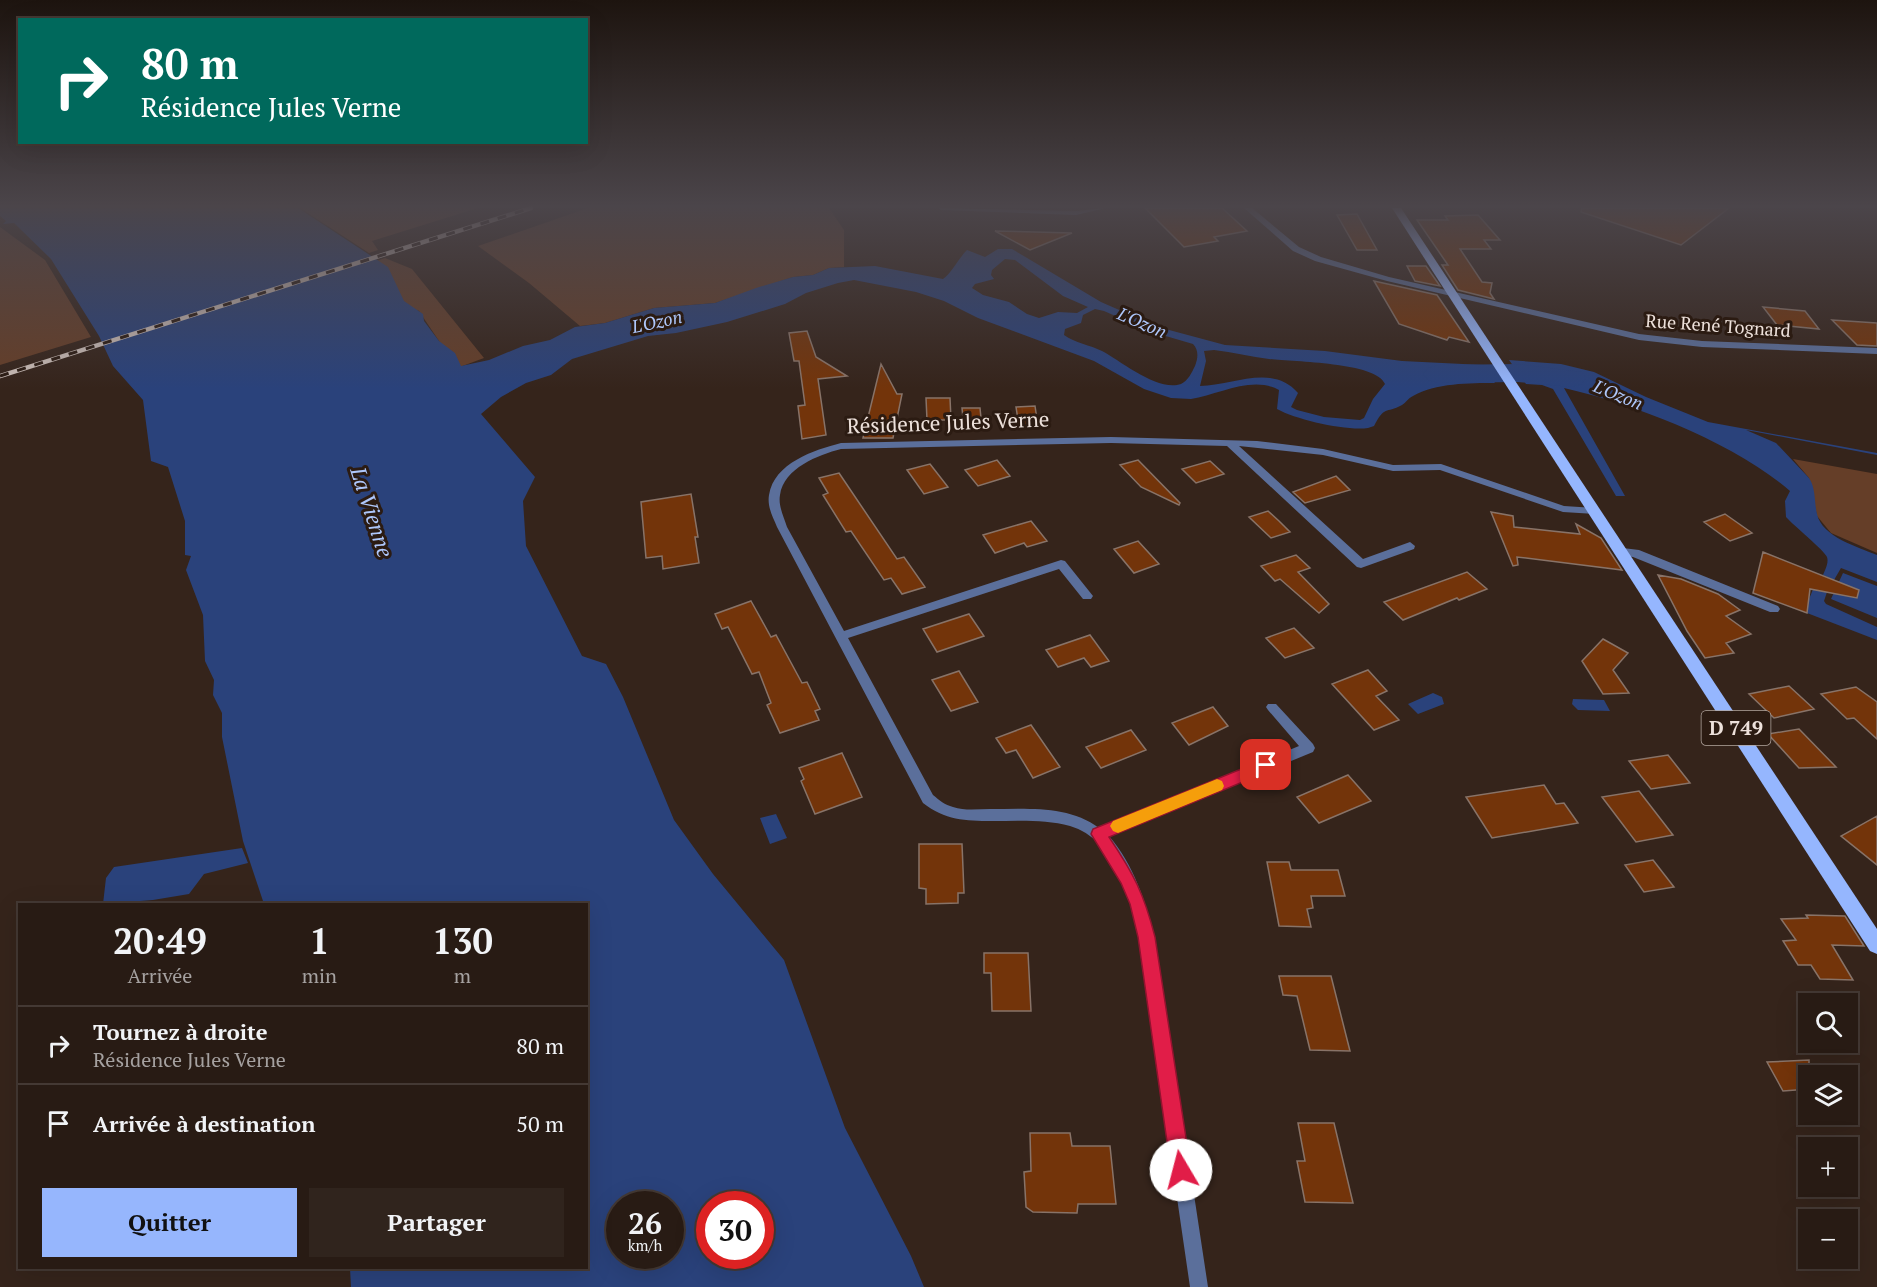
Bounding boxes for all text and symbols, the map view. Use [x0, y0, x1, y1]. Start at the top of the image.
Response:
text: 80 m [141, 35, 239, 91]
icon: right [42, 42, 120, 120]
text: Résidence Jules Verne [141, 89, 401, 125]
water label: L'Ozon [1113, 301, 1171, 343]
water label: L'Ozon [628, 304, 684, 338]
street label: Rue René Tognard [1645, 308, 1792, 342]
water label: L'Ozon [1589, 373, 1647, 415]
street label: Résidence Jules Verne [846, 404, 1050, 440]
water label: La Vienne [344, 462, 401, 561]
road number: D 749 [1702, 711, 1770, 745]
pin [1240, 739, 1291, 790]
icon: arrive [1249, 748, 1282, 781]
text: 20:49 [113, 917, 207, 964]
text: 1 [309, 917, 330, 964]
text: 130 [432, 917, 493, 964]
text: Arrivée [127, 962, 192, 989]
text: min [302, 962, 337, 989]
text: m [454, 962, 471, 989]
map controls [1798, 993, 1858, 1269]
button: search [1798, 993, 1858, 1053]
text: Tournez à droite [93, 1017, 268, 1046]
icon: right [42, 1029, 75, 1062]
text: 80 m [516, 1031, 564, 1060]
text: Résidence Jules Verne [93, 1046, 286, 1073]
button: layers [1798, 1065, 1858, 1125]
icon: arrive [42, 1107, 75, 1140]
text: Arrivée à destination [93, 1109, 315, 1138]
text: 50 m [516, 1109, 564, 1138]
button: + [1798, 1137, 1858, 1197]
position arrow [1149, 1138, 1213, 1202]
button: Quitter [42, 1188, 297, 1257]
button: Partager [309, 1188, 564, 1257]
speed limit sign: 30 [696, 1191, 774, 1269]
text: 26 [628, 1203, 662, 1243]
button: − [1798, 1209, 1858, 1269]
text: km/h [628, 1235, 662, 1255]

